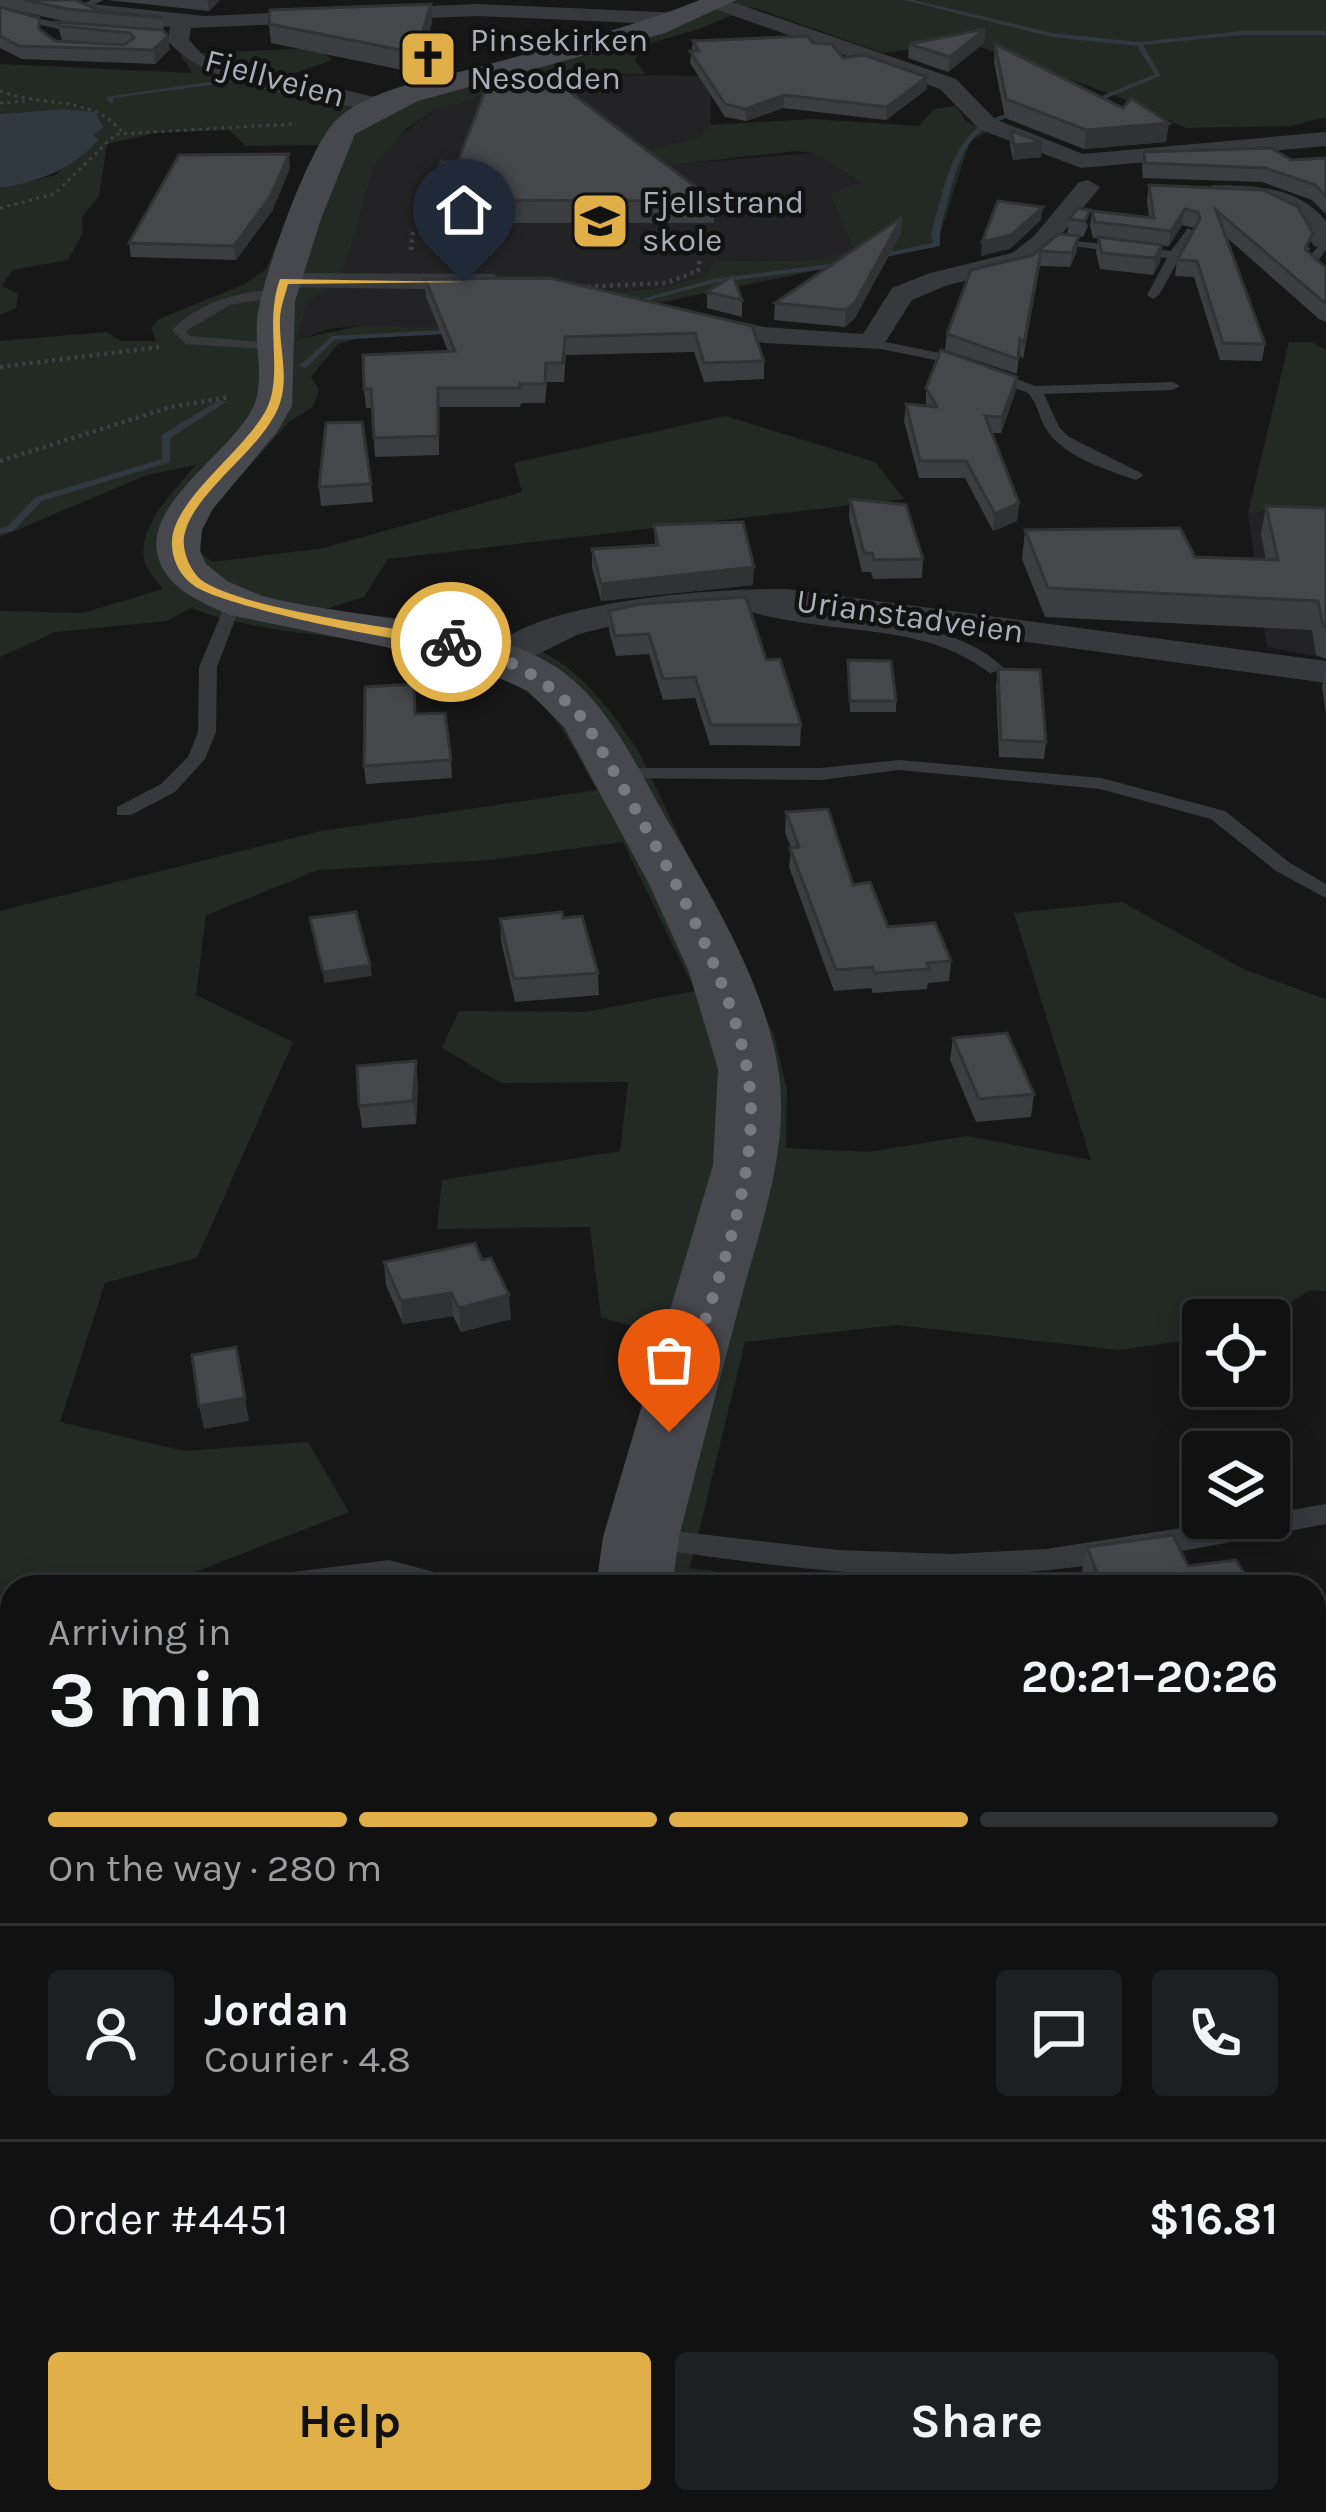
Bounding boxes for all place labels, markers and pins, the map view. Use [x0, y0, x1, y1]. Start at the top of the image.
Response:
place label: Pinsekirken Nesodden [470, 21, 648, 97]
church icon: Pinsekirken Nesodden [397, 28, 459, 90]
pin [413, 159, 515, 282]
place label: Fjellstrand skole [642, 183, 804, 259]
school or university icon: Fjellstrand skole [569, 190, 631, 252]
pin [618, 1309, 720, 1432]

